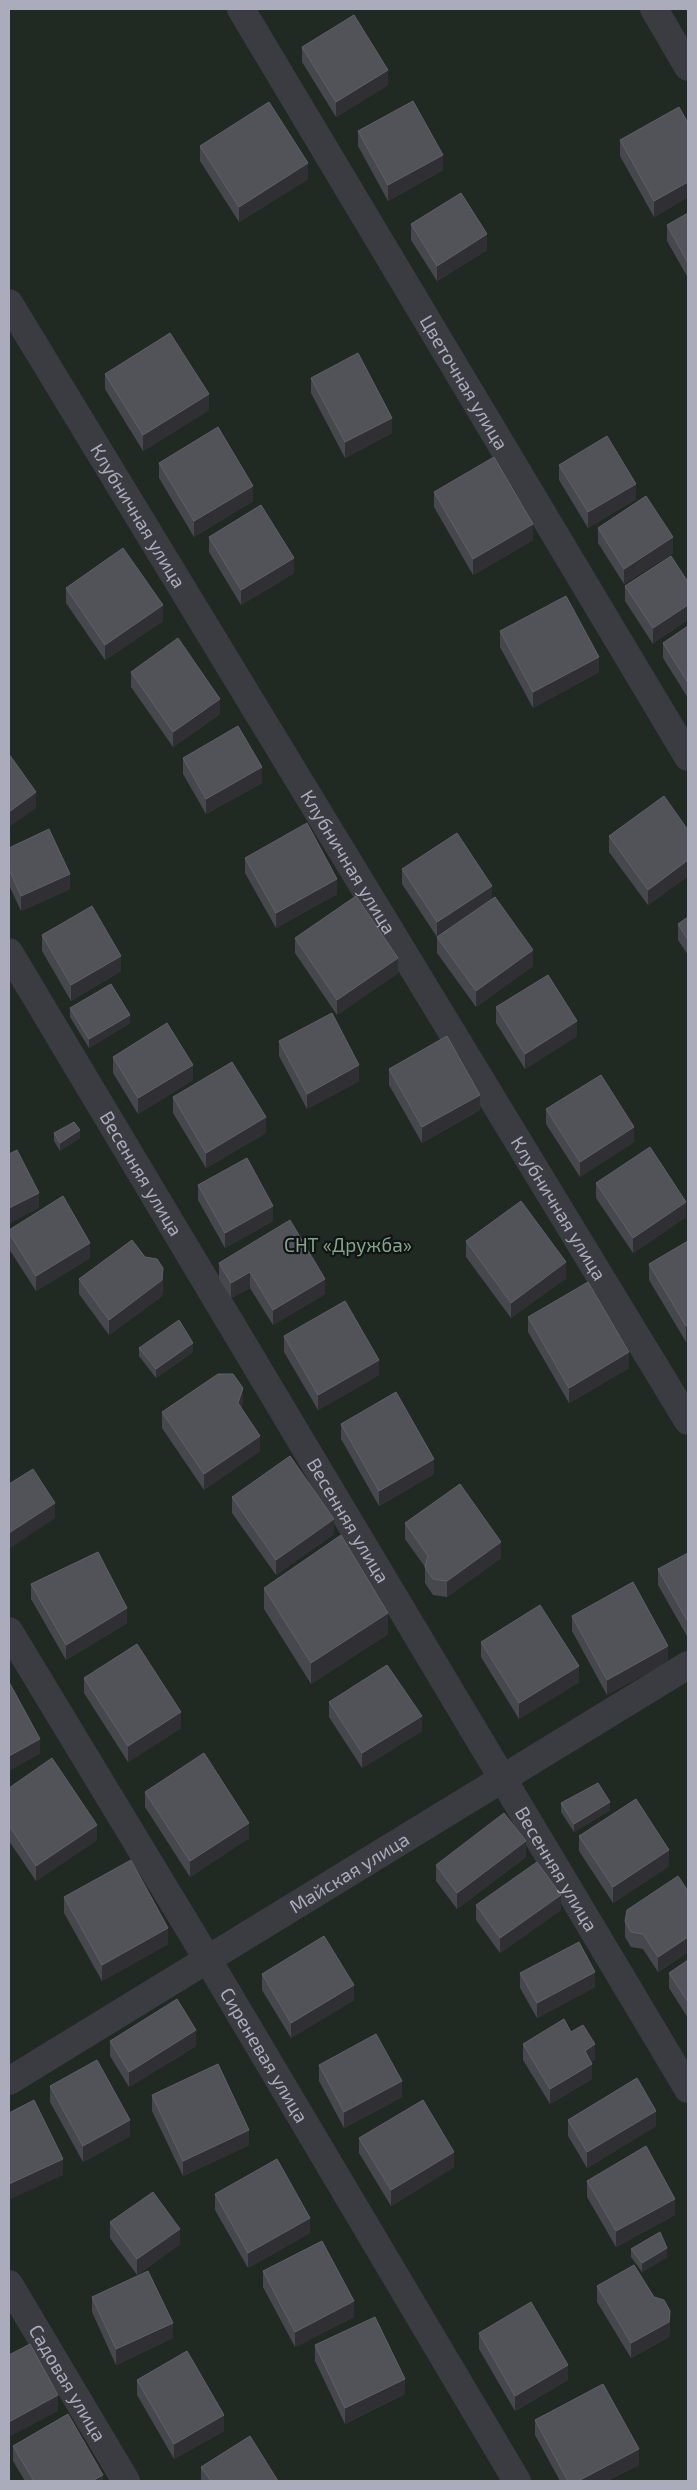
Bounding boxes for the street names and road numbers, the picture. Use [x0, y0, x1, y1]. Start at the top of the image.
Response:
street label: Цветочная улица [415, 311, 514, 454]
street label: Клубничная улица [86, 439, 191, 592]
street label: Клубничная улица [296, 785, 401, 938]
street label: Весенняя улица [96, 1107, 188, 1240]
street label: Клубничная улица [507, 1132, 612, 1284]
street label: Весенняя улица [303, 1453, 395, 1587]
street label: Весенняя улица [511, 1802, 603, 1935]
street label: Майская улица [285, 1827, 413, 1917]
street label: Сиреневая улица [216, 1983, 314, 2127]
street label: Садовая улица [25, 2320, 112, 2445]

